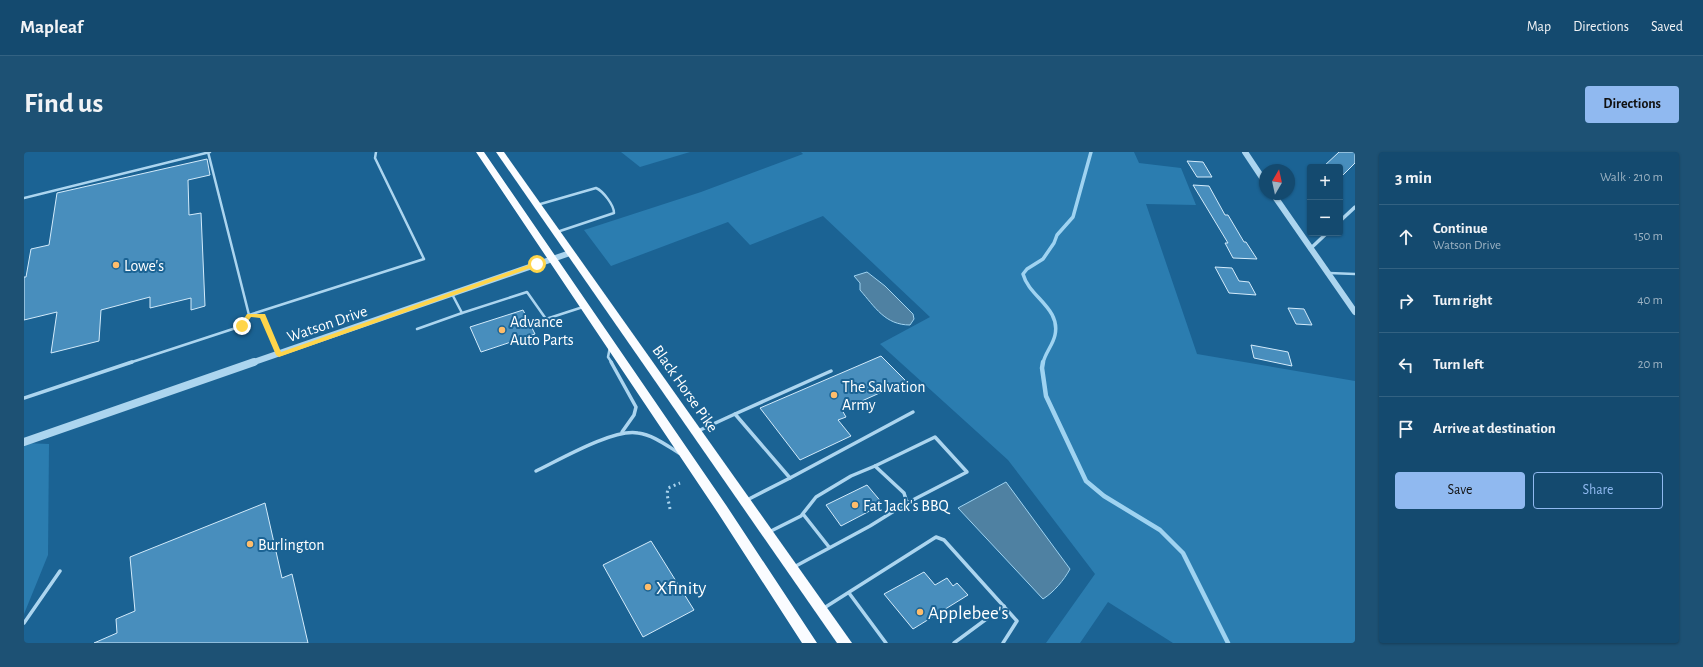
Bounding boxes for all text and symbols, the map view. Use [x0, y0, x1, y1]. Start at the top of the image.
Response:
text: Mapleaf [20, 18, 83, 37]
text: Map [1527, 20, 1551, 34]
text: Directions [1573, 20, 1629, 34]
text: Saved [1651, 20, 1683, 34]
button: Directions [1585, 86, 1679, 123]
text: Find us [24, 90, 103, 118]
north arrow [1259, 164, 1295, 200]
map controls [1307, 164, 1343, 236]
button: + [1307, 164, 1343, 200]
text: 3 min [1395, 169, 1432, 186]
text: Walk · 210 m [1600, 171, 1663, 184]
button: − [1307, 200, 1343, 236]
text: Continue [1433, 221, 1488, 236]
icon: ahead [1395, 226, 1417, 248]
text: 150 m [1634, 230, 1663, 243]
text: Watson Drive [1433, 239, 1501, 252]
route start [528, 255, 546, 273]
place label: Lowe's [124, 258, 164, 274]
marker: Lowe's [111, 260, 121, 270]
icon: right [1395, 290, 1417, 312]
text: Turn right [1433, 293, 1492, 308]
text: 40 m [1637, 294, 1663, 307]
street label: Watson Drive [285, 303, 370, 345]
place label: Advance Auto Parts [510, 314, 574, 348]
route end [233, 317, 251, 335]
marker: Advance Auto Parts [497, 325, 507, 335]
street label: Black Horse Pike [649, 342, 721, 435]
icon: left [1395, 354, 1417, 376]
text: Turn left [1433, 357, 1484, 372]
text: 20 m [1638, 358, 1663, 371]
place label: The Salvation Army [842, 379, 925, 414]
marker: The Salvation Army [829, 390, 839, 400]
icon: arrive [1395, 418, 1417, 440]
text: Arrive at destination [1433, 421, 1556, 436]
button: Save [1395, 472, 1525, 509]
button: Share [1533, 472, 1663, 509]
place label: Fat Jack's BBQ [863, 498, 950, 515]
marker: Fat Jack's BBQ [850, 500, 860, 510]
place label: Burlington [258, 537, 324, 553]
marker: Burlington [245, 539, 255, 549]
place label: Xfinity [656, 579, 706, 598]
marker: Xfinity [643, 582, 653, 592]
place label: Applebee's [928, 604, 1008, 623]
marker: Applebee's [915, 607, 925, 617]

